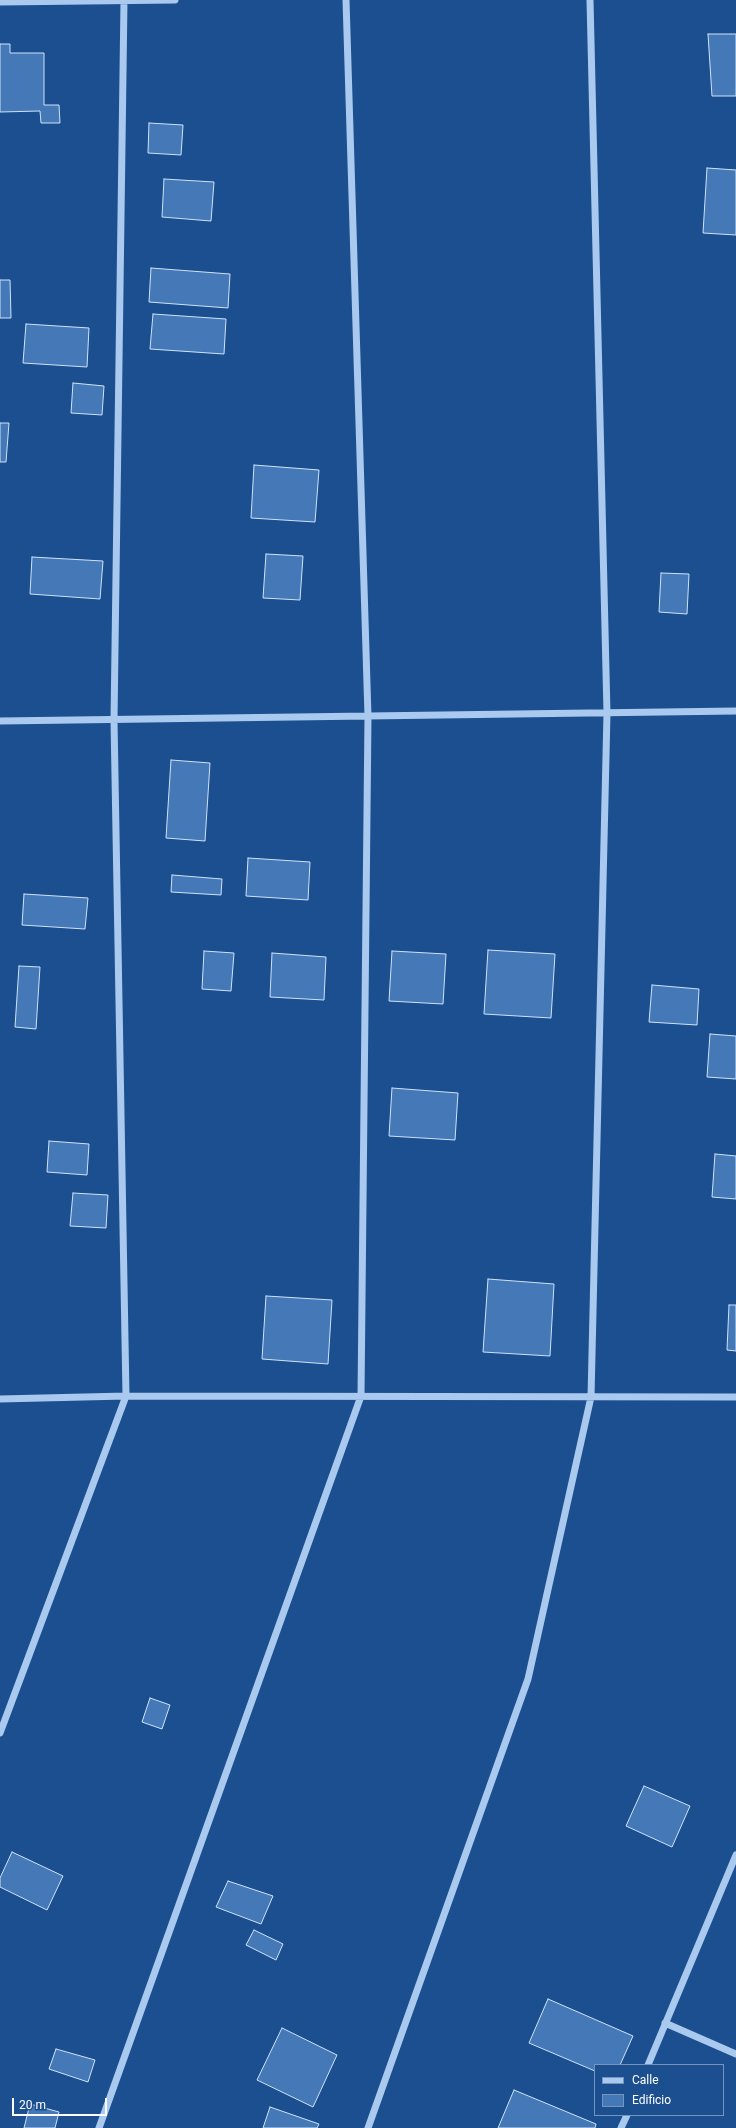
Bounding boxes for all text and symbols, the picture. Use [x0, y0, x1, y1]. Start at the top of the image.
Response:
legend [594, 2064, 724, 2116]
text: Calle [632, 2073, 659, 2087]
scale bar [14, 2090, 109, 2116]
text: Edificio [632, 2093, 671, 2107]
text: 20 m [19, 2098, 46, 2112]

